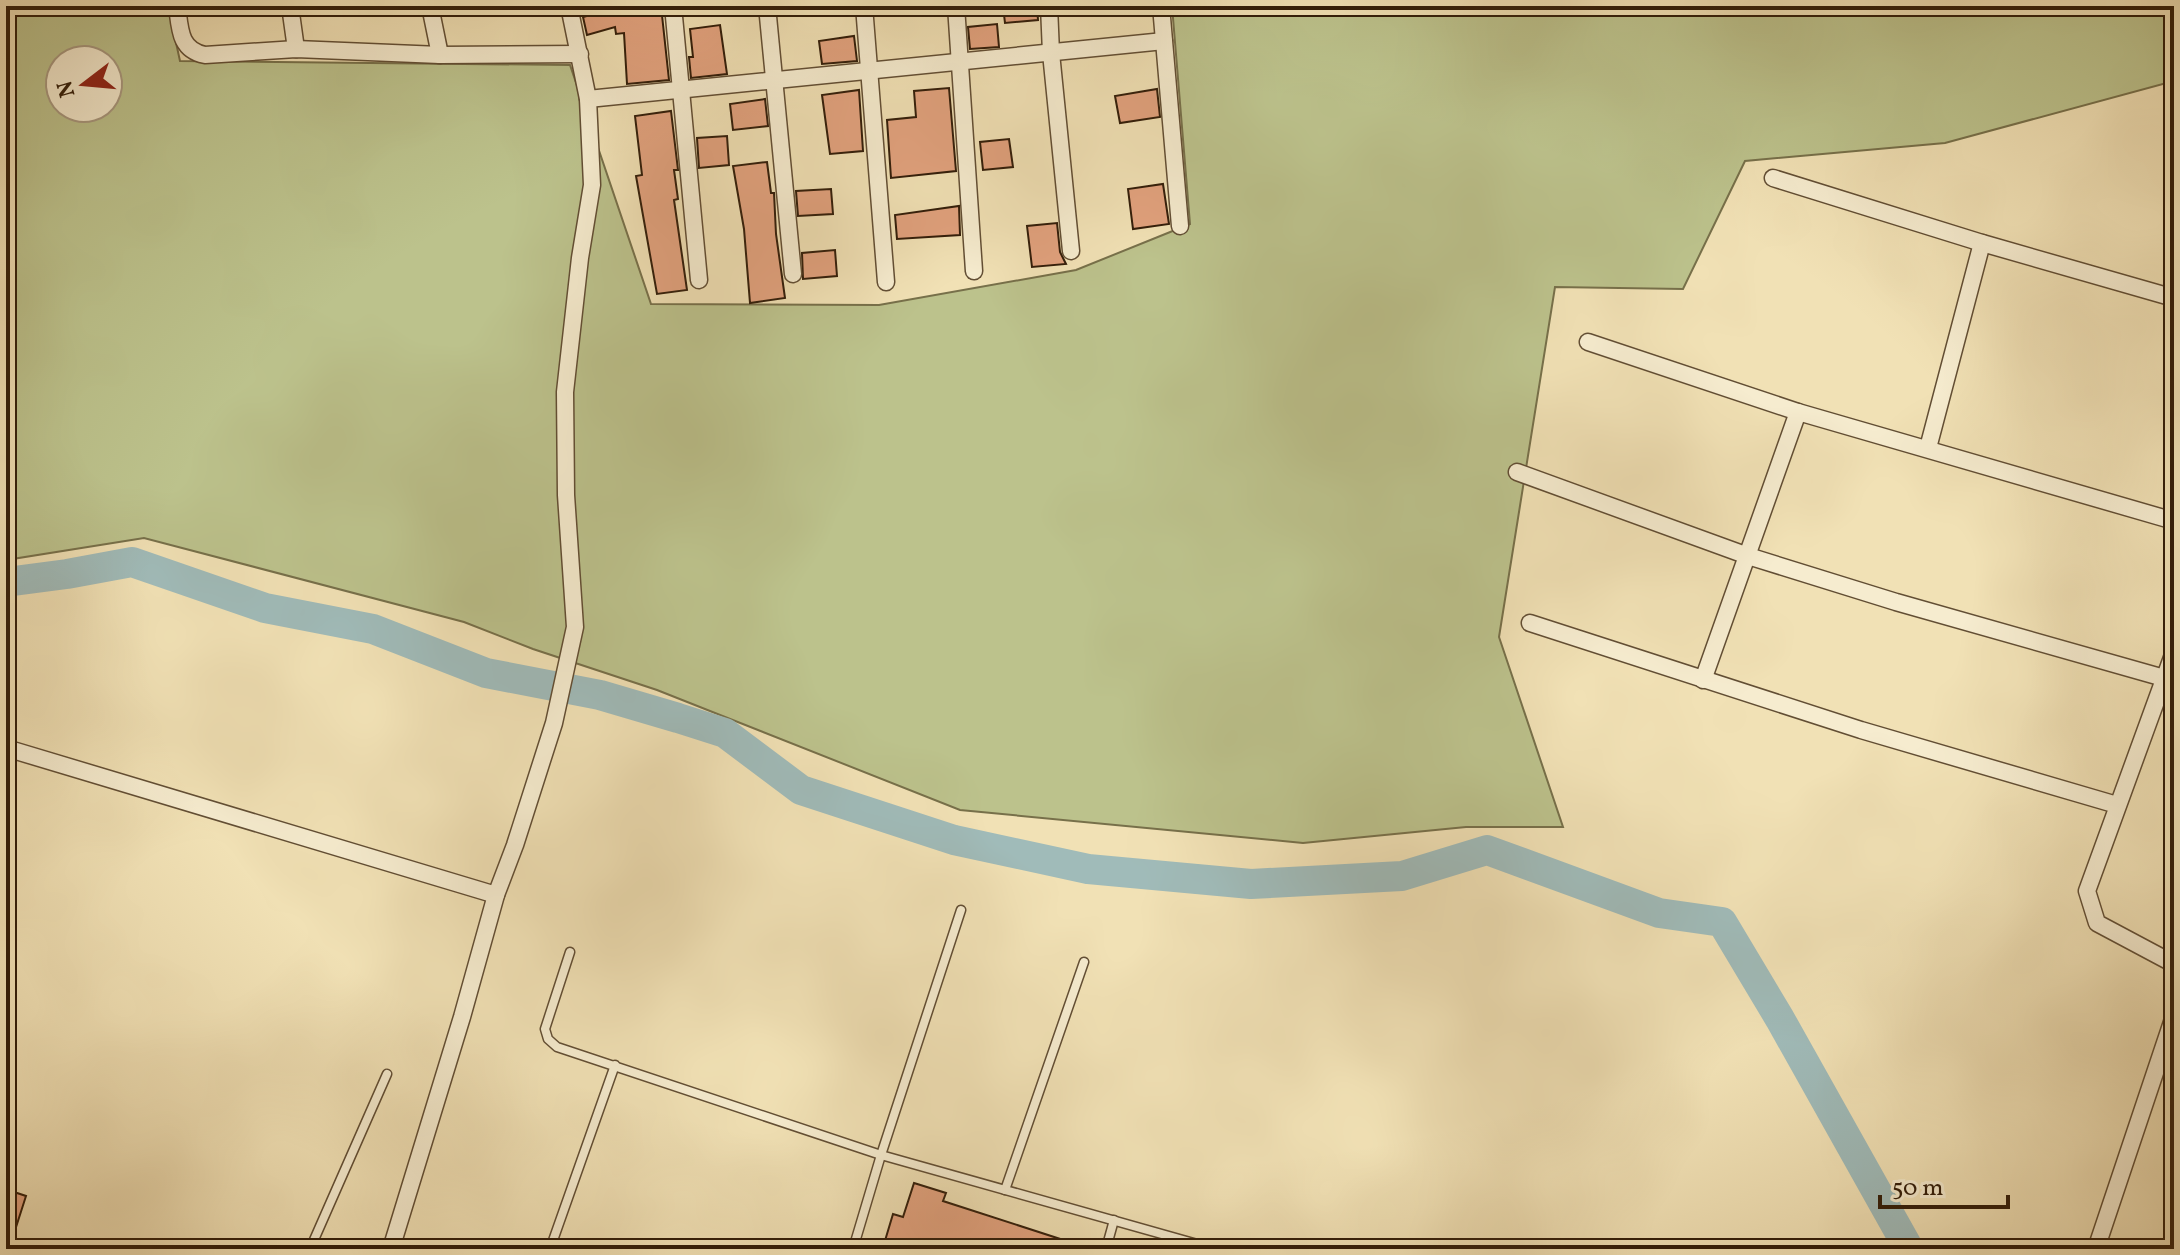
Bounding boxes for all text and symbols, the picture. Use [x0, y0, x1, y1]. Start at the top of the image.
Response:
north arrow [44, 44, 124, 124]
text: N [50, 77, 84, 101]
scale bar [1880, 1159, 2008, 1209]
text: 50 m [1892, 1172, 1944, 1206]

